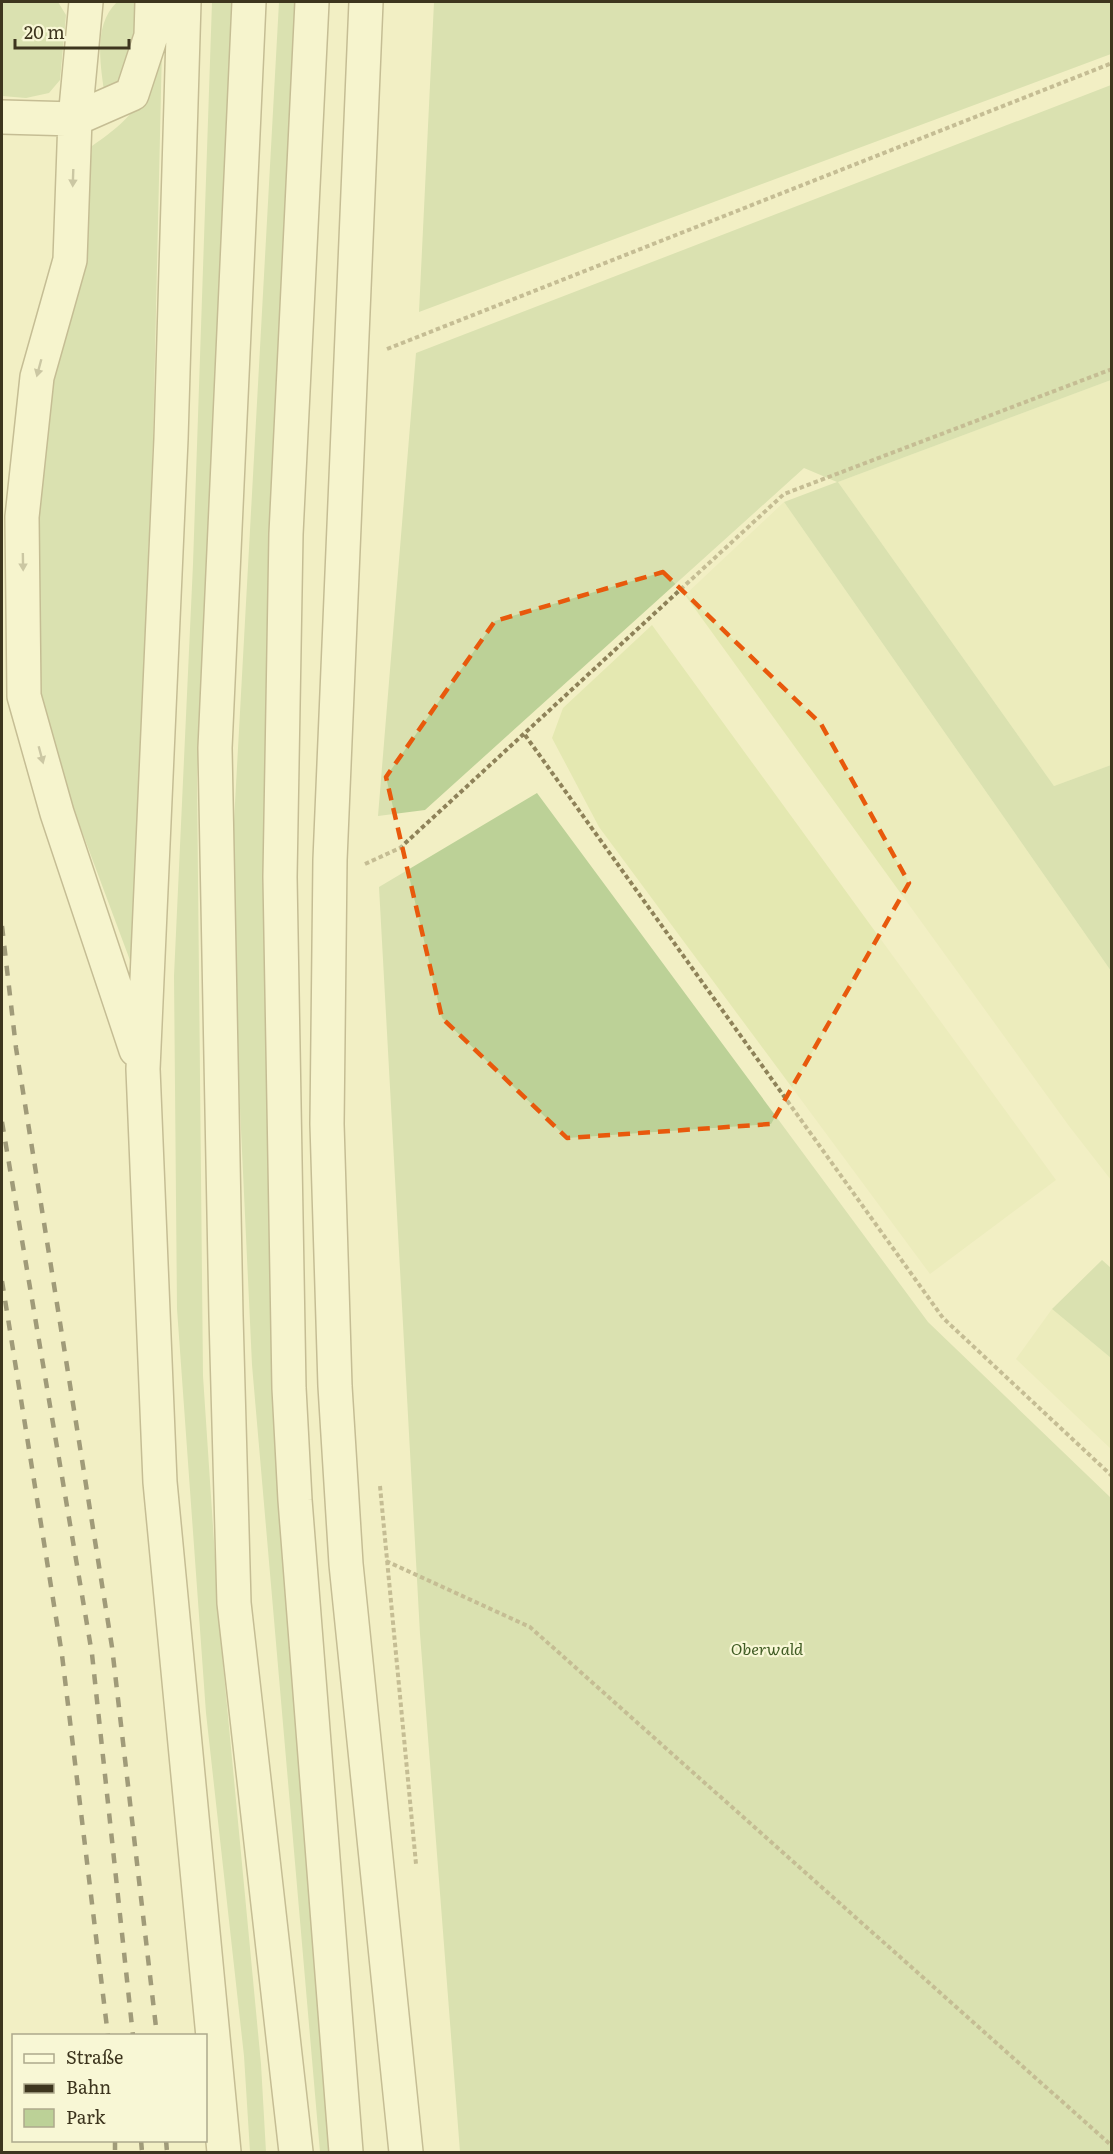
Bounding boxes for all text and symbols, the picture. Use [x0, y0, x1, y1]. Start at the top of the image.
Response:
scale bar [15, 12, 129, 50]
text: 20 m [24, 18, 65, 45]
one-way arrow [69, 168, 78, 187]
one-way arrow [34, 359, 43, 377]
one-way arrow [18, 553, 28, 572]
one-way arrow [36, 746, 46, 764]
park label: Oberwald [731, 1636, 804, 1660]
legend [12, 2034, 207, 2142]
text: Straße [66, 2043, 123, 2070]
text: Bahn [66, 2073, 111, 2100]
text: Park [66, 2103, 107, 2130]

